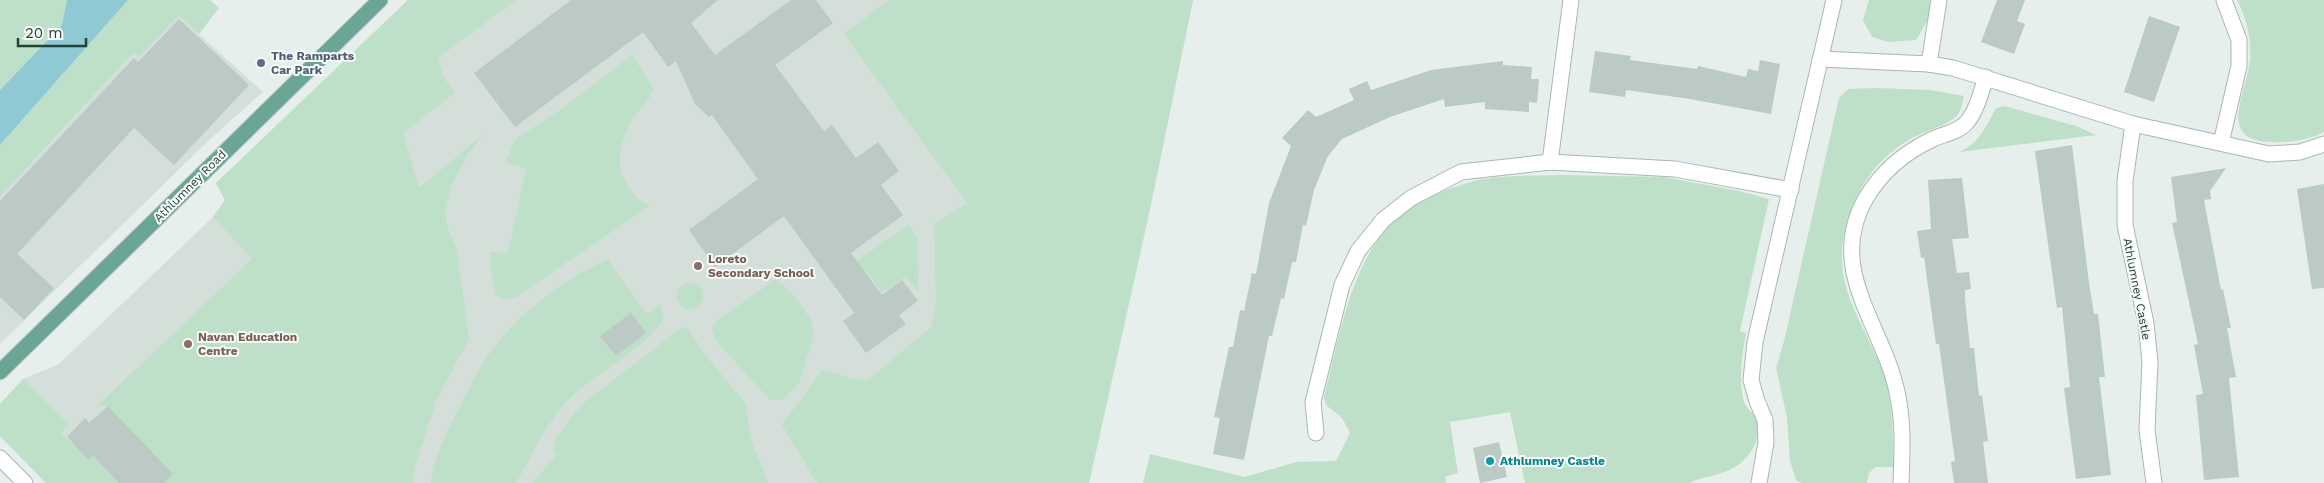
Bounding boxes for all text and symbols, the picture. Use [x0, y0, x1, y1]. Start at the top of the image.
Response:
scale bar [18, 15, 85, 47]
text: 20 m [25, 24, 63, 42]
place label: The Ramparts Car Park [271, 49, 355, 77]
marker: The Ramparts Car Park [255, 57, 267, 69]
street label: Athlumney Road [151, 147, 229, 225]
street label: Athlumney Castle [2120, 237, 2154, 341]
place label: Loreto Secondary School [708, 252, 814, 280]
marker: Loreto Secondary School [692, 260, 704, 272]
place label: Navan Education Centre [198, 330, 297, 358]
marker: Navan Education Centre [182, 338, 194, 350]
place label: Athlumney Castle [1500, 454, 1605, 468]
marker: Athlumney Castle [1484, 455, 1496, 467]

